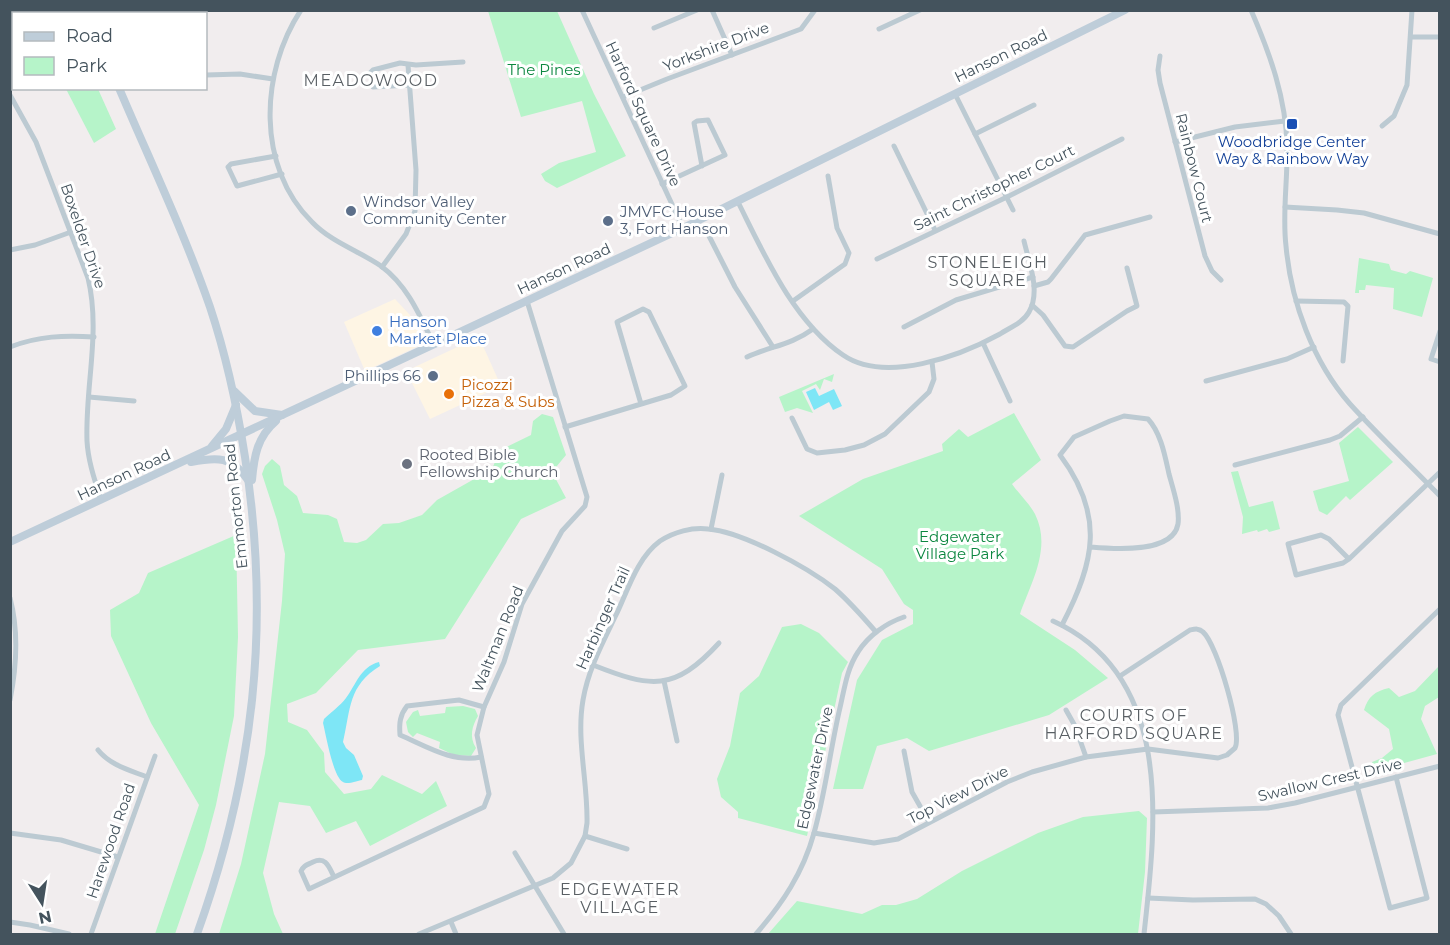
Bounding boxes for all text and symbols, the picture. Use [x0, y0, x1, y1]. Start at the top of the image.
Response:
legend [12, 12, 207, 90]
street label: Yorkshire Drive [660, 18, 772, 76]
text: Road [66, 25, 113, 47]
street label: Hanson Road [951, 25, 1050, 86]
street label: Harford Square Drive [602, 38, 685, 189]
text: Park [66, 55, 107, 77]
park label: The Pines [507, 60, 581, 79]
district label: MEADOWOOD [304, 71, 438, 90]
street label: Rainbow Court [1172, 111, 1217, 225]
marker: Woodbridge Center Way & Rainbow Way [1285, 117, 1299, 131]
place label: Woodbridge Center Way & Rainbow Way [1215, 132, 1369, 168]
street label: Saint Christopher Court [910, 140, 1077, 235]
street label: Boxelder Drive [57, 181, 110, 291]
place label: Windsor Valley Community Center [363, 192, 507, 228]
place label: JMVFC House 3, Fort Hanson [619, 202, 729, 238]
marker: Windsor Valley Community Center [344, 204, 358, 218]
marker: JMVFC House 3, Fort Hanson [601, 214, 615, 228]
street label: Hanson Road [514, 239, 614, 299]
district label: STONELEIGH SQUARE [927, 253, 1049, 290]
place label: Hanson Market Place [389, 312, 487, 348]
marker: Hanson Market Place [370, 324, 384, 338]
place label: Phillips 66 [344, 366, 421, 385]
marker: Phillips 66 [426, 369, 440, 383]
place label: Picozzi Pizza & Subs [461, 375, 555, 411]
marker: Picozzi Pizza & Subs [442, 387, 456, 401]
street label: Emmorton Road [219, 442, 252, 570]
street label: Hanson Road [74, 445, 174, 505]
place label: Rooted Bible Fellowship Church [419, 445, 558, 481]
marker: Rooted Bible Fellowship Church [400, 457, 414, 471]
park label: Edgewater Village Park [916, 527, 1004, 563]
street label: Harbinger Trail [571, 563, 634, 672]
street label: Waltman Road [468, 583, 527, 695]
street label: Edgewater Drive [792, 705, 837, 831]
district label: COURTS OF HARFORD SQUARE [1045, 706, 1223, 743]
street label: Swallow Crest Drive [1256, 754, 1404, 805]
street label: Top View Drive [904, 761, 1011, 828]
street label: Harewood Road [82, 781, 139, 901]
north arrow [12, 873, 72, 933]
district label: EDGEWATER VILLAGE [560, 880, 680, 917]
text: N [37, 907, 53, 928]

